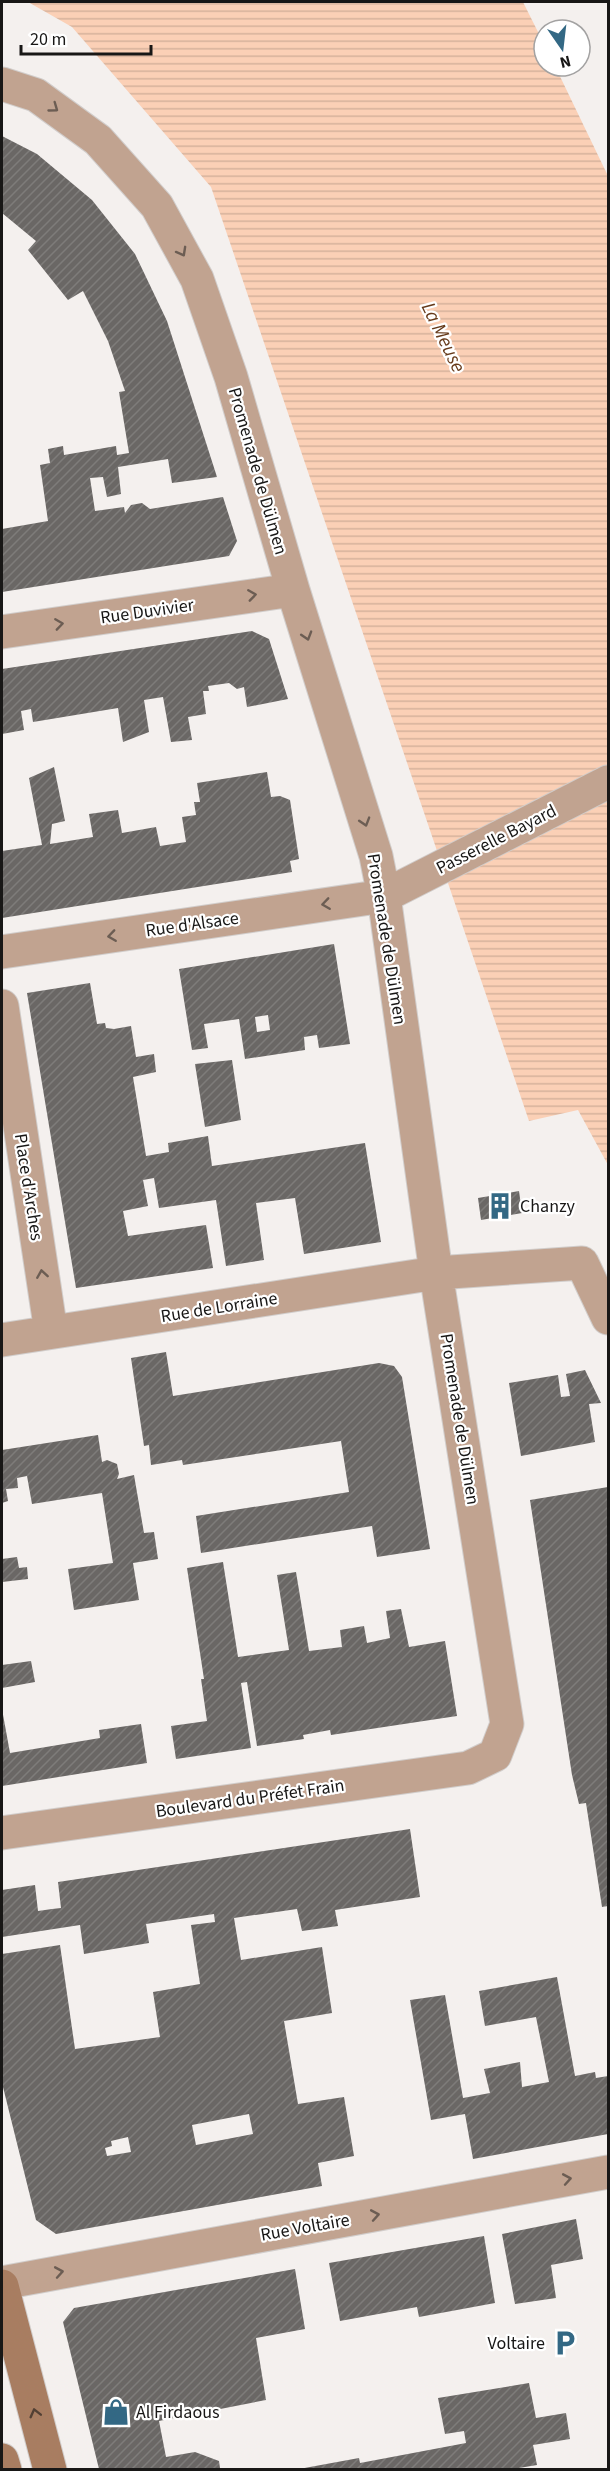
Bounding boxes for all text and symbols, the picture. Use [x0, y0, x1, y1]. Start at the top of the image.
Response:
scale bar [21, 18, 152, 56]
north arrow [532, 18, 592, 78]
text: 20 m [30, 27, 66, 52]
text: N [558, 50, 573, 74]
one-way arrow [47, 101, 58, 112]
one-way arrow [175, 246, 186, 256]
water label: La Meuse [414, 297, 472, 377]
street label: Promenade de Dülmen [222, 385, 293, 558]
one-way arrow [248, 590, 257, 602]
street label: Rue Duvivier [99, 592, 196, 630]
one-way arrow [55, 618, 64, 630]
one-way arrow [300, 630, 312, 641]
street label: Passerelle Bayard [432, 798, 561, 881]
one-way arrow [358, 816, 370, 827]
street label: Promenade de Dülmen [361, 852, 412, 1026]
one-way arrow [321, 897, 330, 909]
street label: Rue d'Alsace [144, 906, 240, 943]
one-way arrow [107, 929, 117, 941]
street label: Place d'Arches [8, 1132, 49, 1242]
building icon: Chanzy [485, 1191, 515, 1221]
place label: Chanzy [520, 1194, 576, 1219]
one-way arrow [36, 1269, 49, 1279]
street label: Rue de Lorraine [159, 1286, 279, 1329]
street label: Promenade de Dülmen [434, 1332, 485, 1506]
street label: Boulevard du Préfet Frain [154, 1773, 346, 1824]
one-way arrow [562, 2174, 571, 2186]
street label: Rue Voltaire [259, 2207, 352, 2248]
one-way arrow [370, 2209, 379, 2221]
one-way arrow [54, 2266, 64, 2279]
parking icon: Voltaire [550, 2328, 580, 2358]
place label: Voltaire [487, 2331, 545, 2356]
shop icon: Al Firdaous [101, 2397, 131, 2427]
place label: Al Firdaous [136, 2400, 220, 2425]
one-way arrow [29, 2408, 42, 2418]

